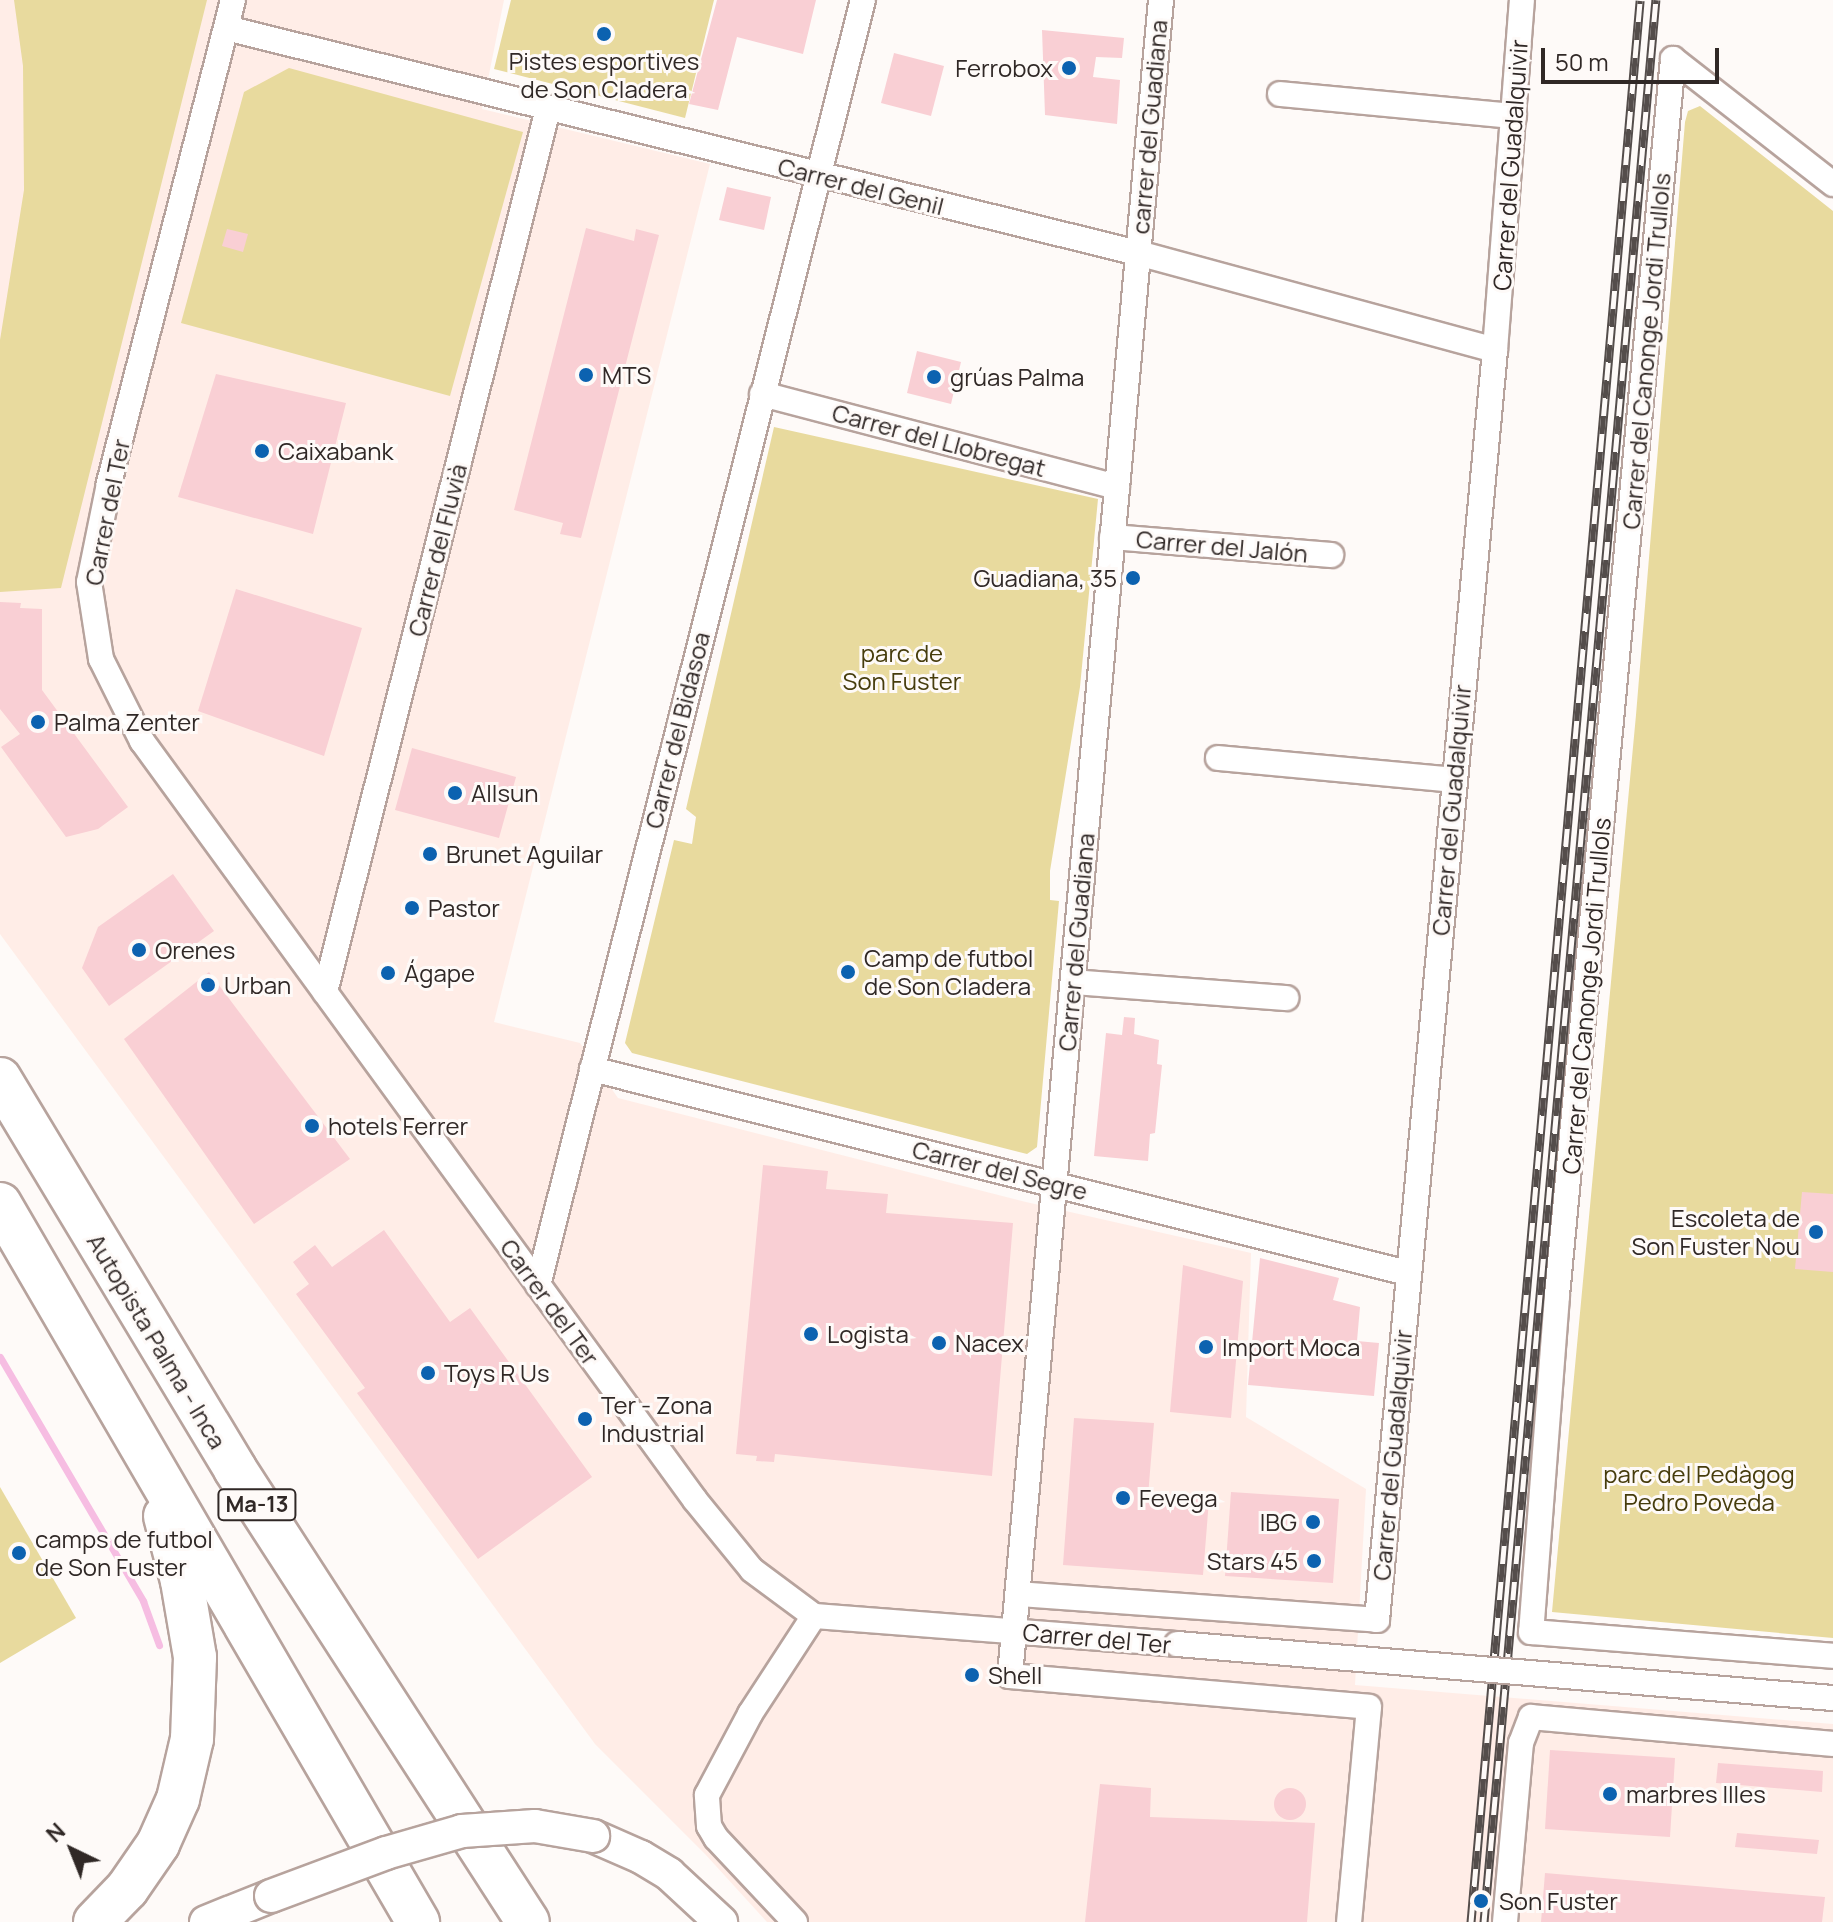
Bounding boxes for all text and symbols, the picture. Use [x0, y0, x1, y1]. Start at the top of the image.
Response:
street label: carrer del Guadiana [1125, 19, 1173, 235]
marker: Pistes esportives de Son Cladera [595, 25, 613, 43]
scale bar [1545, 32, 1723, 82]
street label: Carrer del Guadalquivir [1487, 38, 1533, 292]
text: 50 m [1555, 45, 1609, 78]
place label: Pistes esportives de Son Cladera [509, 47, 699, 103]
place label: Ferrobox [955, 54, 1053, 82]
marker: Ferrobox [1060, 59, 1078, 77]
street label: Carrer del Genil [775, 151, 947, 221]
street label: Carrer del Canonge Jordi Trullols [1616, 171, 1676, 531]
place label: MTS [602, 361, 651, 389]
place label: grúas Palma [950, 363, 1084, 391]
marker: MTS [577, 366, 595, 384]
marker: grúas Palma [925, 368, 943, 386]
street label: Carrer del Llobregat [829, 398, 1049, 482]
street label: Carrer del Ter [79, 436, 135, 588]
place label: Caixabank [278, 437, 393, 465]
marker: Caixabank [253, 442, 271, 460]
street label: Carrer del Fluvià [402, 461, 472, 639]
street label: Carrer del Jalón [1135, 524, 1309, 568]
place label: Guadiana, 35 [973, 564, 1117, 592]
marker: Guadiana, 35 [1124, 569, 1142, 587]
street label: Carrer del Bidasoa [639, 629, 715, 831]
park label: parc de Son Fuster [843, 639, 961, 695]
street label: Carrer del Guadalquivir [1426, 683, 1476, 937]
place label: Palma Zenter [54, 708, 200, 736]
marker: Palma Zenter [29, 713, 47, 731]
place label: Allsun [471, 779, 539, 807]
marker: Allsun [446, 784, 464, 802]
street label: Carrer del Canonge Jordi Trullols [1556, 816, 1616, 1176]
street label: Carrer del Guadiana [1052, 832, 1100, 1052]
place label: Brunet Aguilar [446, 840, 603, 868]
marker: Brunet Aguilar [421, 845, 439, 863]
place label: Pastor [428, 894, 500, 922]
marker: Pastor [403, 899, 421, 917]
place label: Orenes [155, 936, 235, 964]
marker: Orenes [130, 941, 148, 959]
place label: Camp de futbol de Son Cladera [864, 944, 1033, 1000]
place label: Ágape [404, 959, 475, 987]
marker: Camp de futbol de Son Cladera [839, 963, 857, 981]
marker: Ágape [379, 964, 397, 982]
place label: Urban [224, 971, 291, 999]
marker: Urban [199, 976, 217, 994]
place label: hotels Ferrer [328, 1112, 468, 1140]
marker: hotels Ferrer [303, 1117, 321, 1135]
street label: Carrer del Segre [910, 1134, 1090, 1206]
place label: Escoleta de Son Fuster Nou [1632, 1204, 1800, 1260]
marker: Escoleta de Son Fuster Nou [1807, 1223, 1825, 1241]
street label: Autopista Palma - Inca [81, 1228, 233, 1454]
street label: Carrer del Ter [495, 1233, 605, 1371]
place label: Logista [827, 1320, 909, 1348]
marker: Logista [802, 1325, 820, 1343]
street label: Carrer del Guadalquivir [1367, 1328, 1417, 1582]
place label: Nacex [955, 1329, 1024, 1357]
place label: Import Moca [1222, 1333, 1360, 1361]
marker: Nacex [930, 1334, 948, 1352]
marker: Import Moca [1197, 1338, 1215, 1356]
place label: Toys R Us [444, 1359, 550, 1387]
marker: Toys R Us [419, 1364, 437, 1382]
place label: Ter - Zona Industrial [601, 1391, 712, 1447]
marker: Ter - Zona Industrial [576, 1410, 594, 1428]
park label: parc del Pedàgog Pedro Poveda [1603, 1460, 1795, 1516]
place label: Fevega [1139, 1484, 1218, 1512]
road number: Ma-13 [217, 1487, 297, 1523]
marker: Fevega [1114, 1489, 1132, 1507]
place label: IBG [1260, 1508, 1297, 1536]
marker: IBG [1304, 1513, 1322, 1531]
place label: camps de futbol de Son Fuster [35, 1525, 213, 1581]
marker: camps de futbol de Son Fuster [10, 1544, 28, 1562]
place label: Stars 45 [1207, 1547, 1298, 1575]
marker: Stars 45 [1305, 1552, 1323, 1570]
street label: Carrer del Ter [1022, 1617, 1172, 1659]
place label: Shell [988, 1661, 1042, 1689]
marker: Shell [963, 1666, 981, 1684]
place label: marbres Illes [1626, 1780, 1766, 1808]
marker: marbres Illes [1601, 1785, 1619, 1803]
north arrow [32, 1810, 112, 1890]
text: N [40, 1816, 72, 1849]
place label: Son Fuster [1499, 1887, 1618, 1915]
marker: Son Fuster [1470, 1890, 1492, 1912]

